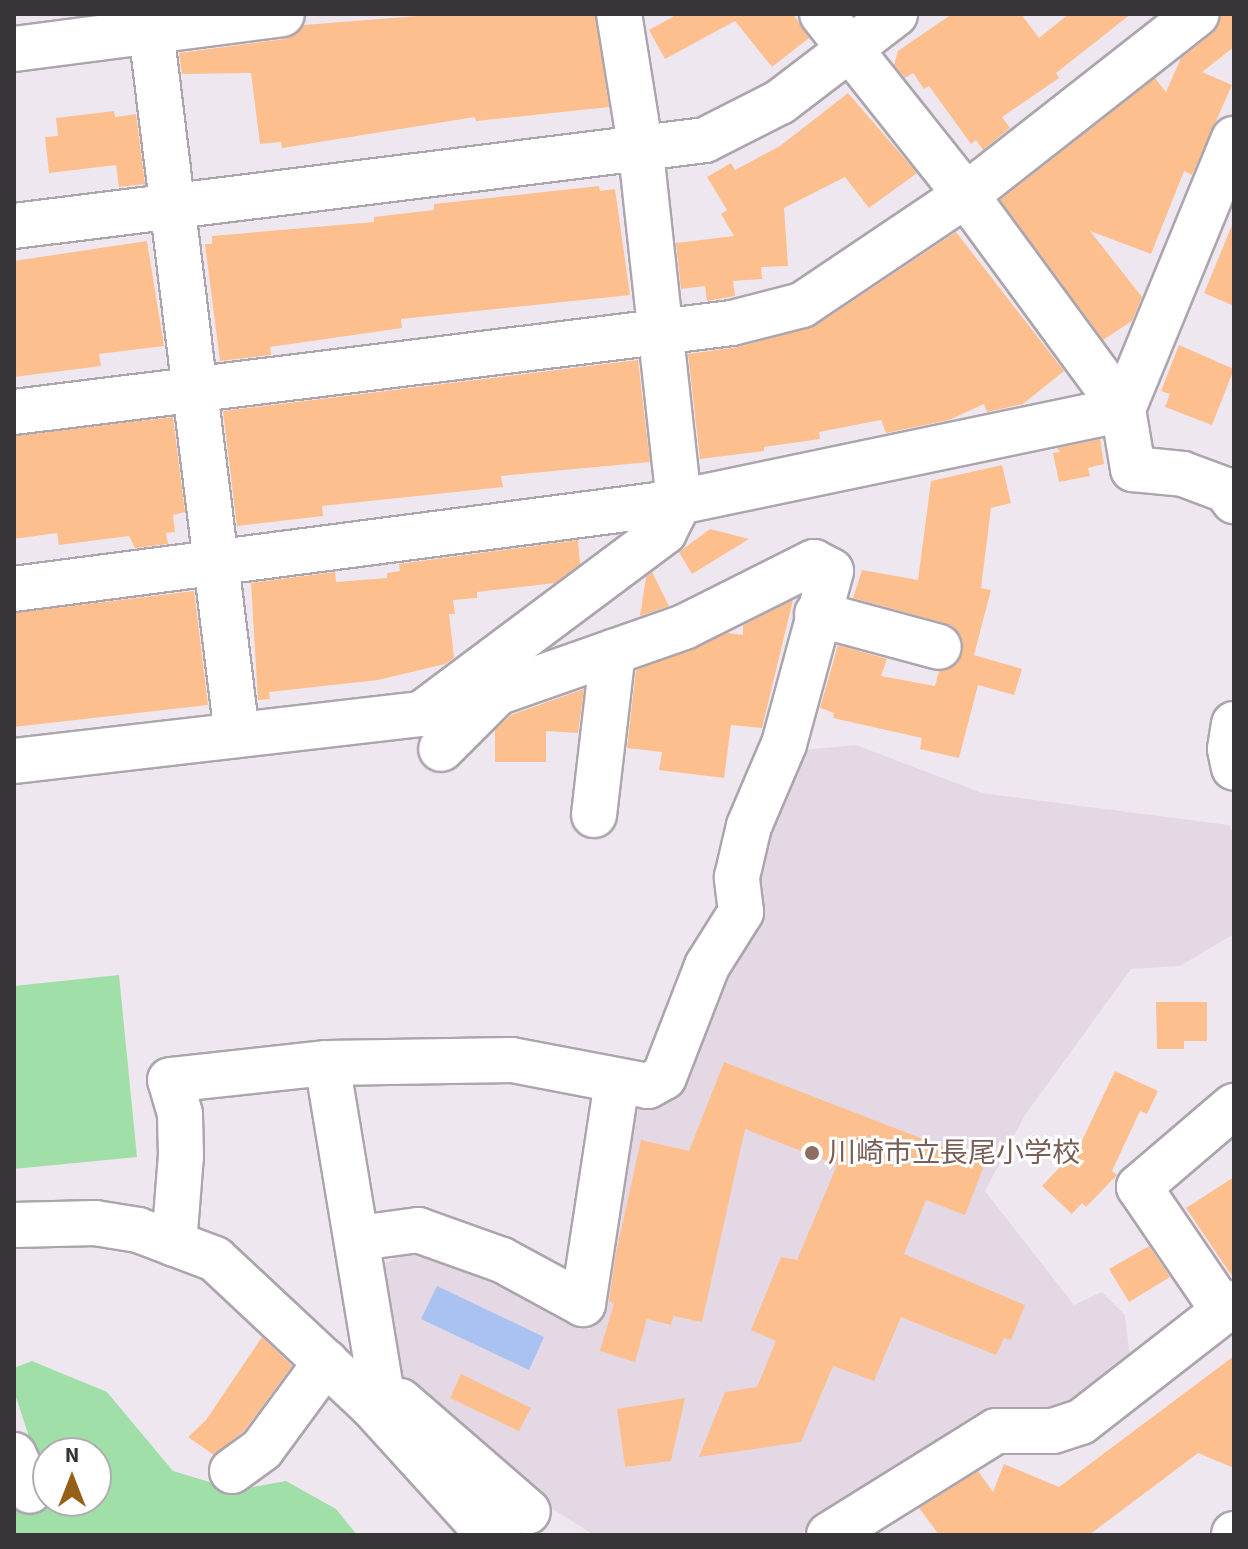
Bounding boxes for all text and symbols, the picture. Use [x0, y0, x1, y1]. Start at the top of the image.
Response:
place label: 川崎市立長尾小学校 [828, 1136, 1080, 1170]
marker: 川崎市立長尾小学校 [803, 1144, 821, 1162]
north arrow [32, 1437, 112, 1517]
text: N [65, 1439, 79, 1471]

